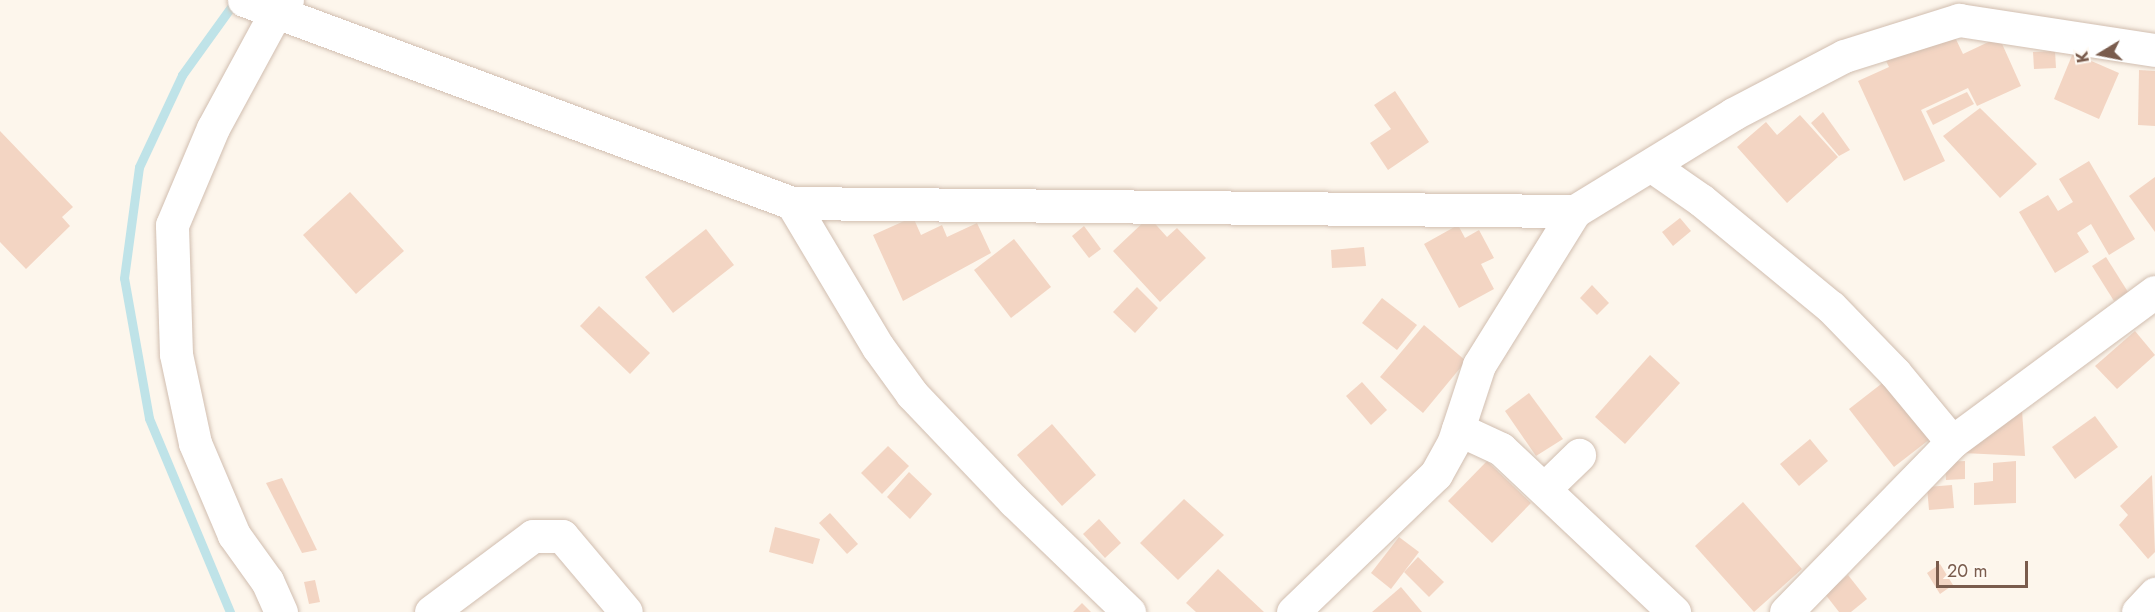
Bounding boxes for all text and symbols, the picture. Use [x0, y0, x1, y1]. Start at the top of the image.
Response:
north arrow [2071, 24, 2131, 84]
text: K [2070, 50, 2095, 65]
scale bar [1939, 549, 2030, 587]
text: 20 m [1947, 558, 1987, 584]

